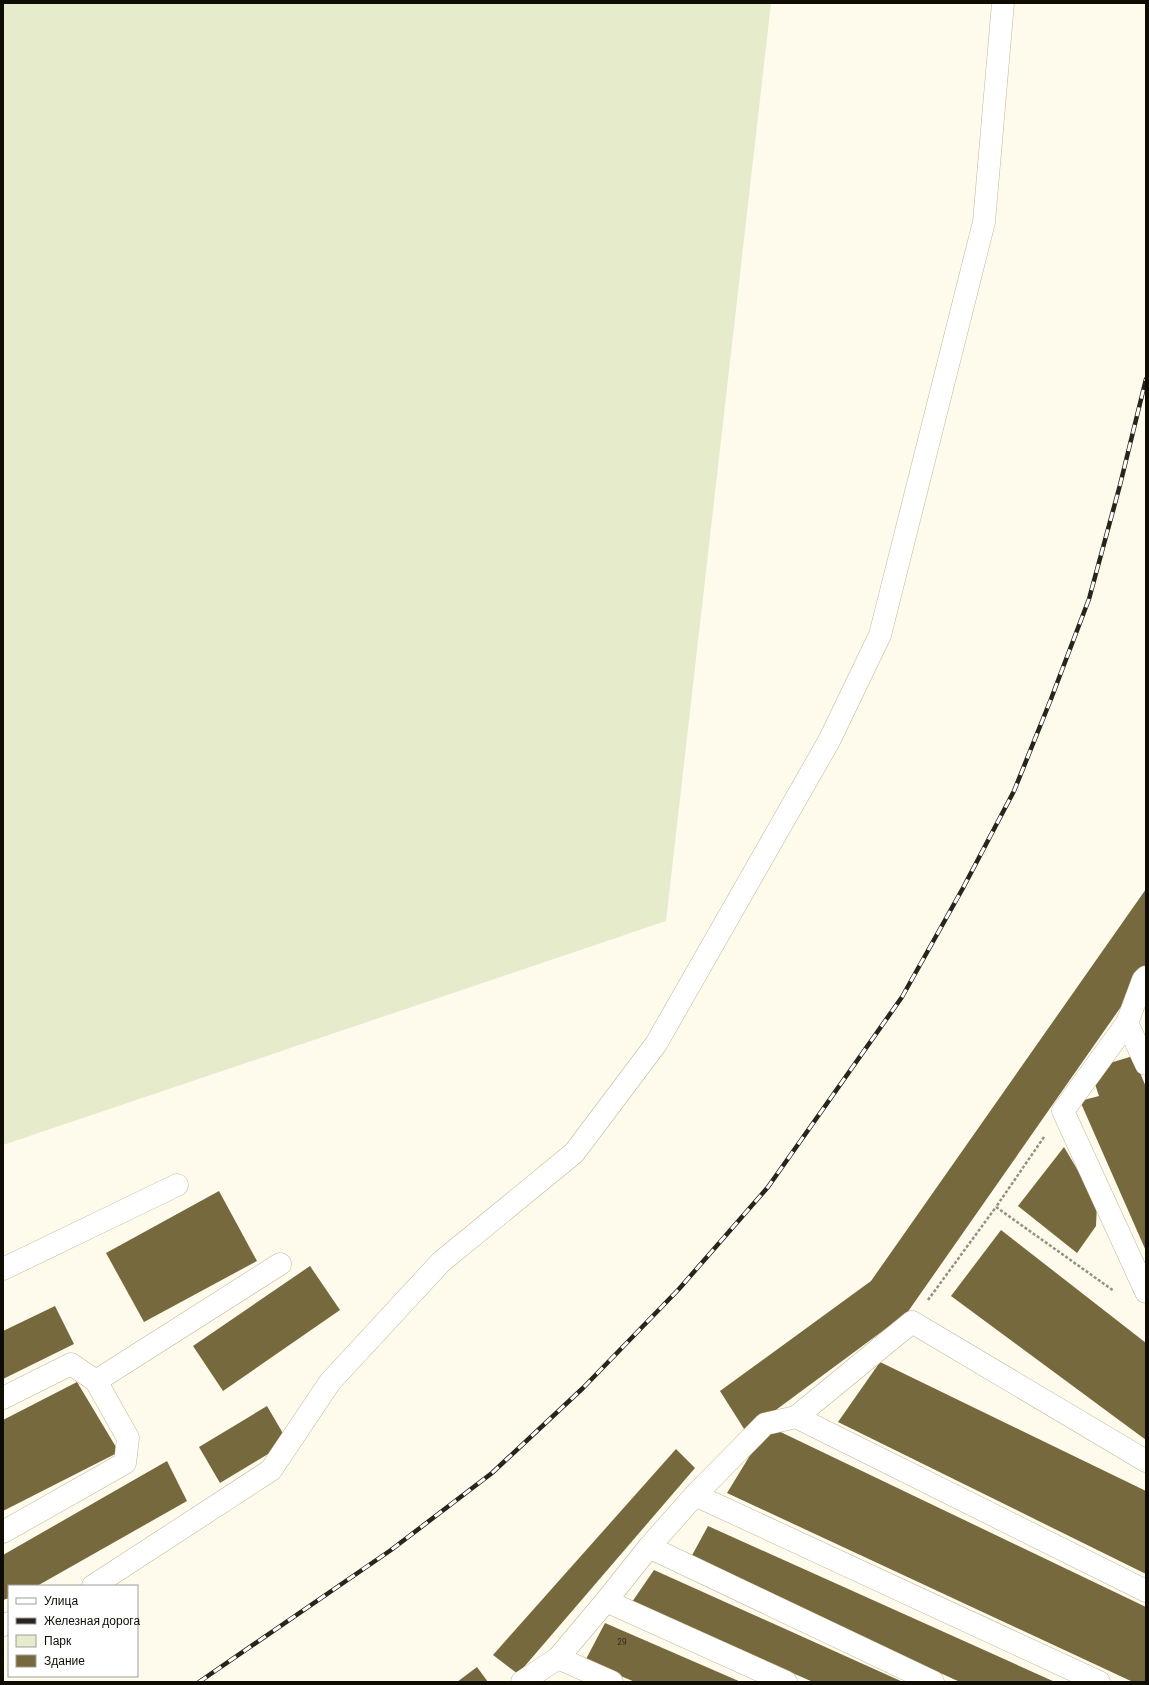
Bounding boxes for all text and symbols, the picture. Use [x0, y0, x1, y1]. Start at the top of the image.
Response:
legend [8, 1585, 138, 1677]
text: Улица [44, 1593, 78, 1608]
text: Железная дорога [44, 1613, 140, 1628]
text: Парк [44, 1633, 72, 1648]
house number: 29 [617, 1636, 627, 1647]
text: Здание [44, 1653, 85, 1668]

